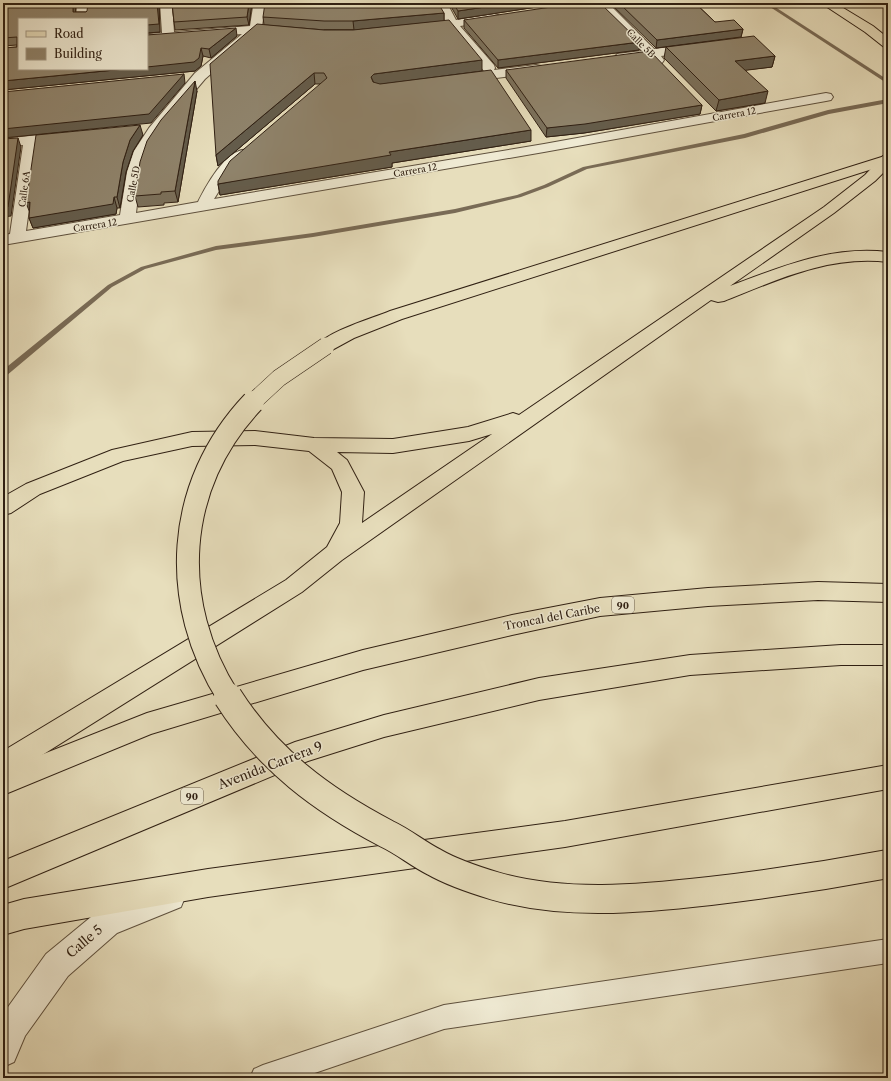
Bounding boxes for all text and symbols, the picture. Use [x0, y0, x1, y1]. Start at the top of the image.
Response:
legend [18, 18, 148, 70]
text: Road [54, 26, 84, 41]
street label: Calle 5B [625, 27, 657, 59]
text: Building [54, 46, 102, 61]
street label: Carrera 12 [711, 105, 757, 123]
street label: Carrera 12 [392, 161, 438, 179]
street label: Calle 5D [124, 165, 142, 203]
street label: Calle 6A [16, 170, 32, 208]
street label: Carrera 12 [72, 216, 118, 234]
road number: 90 [612, 597, 634, 613]
street label: Troncal del Caribe [503, 601, 601, 633]
street label: Avenida Carrera 9 [214, 738, 325, 793]
road number: 90 [181, 788, 203, 804]
street label: Calle 5 [63, 921, 105, 961]

